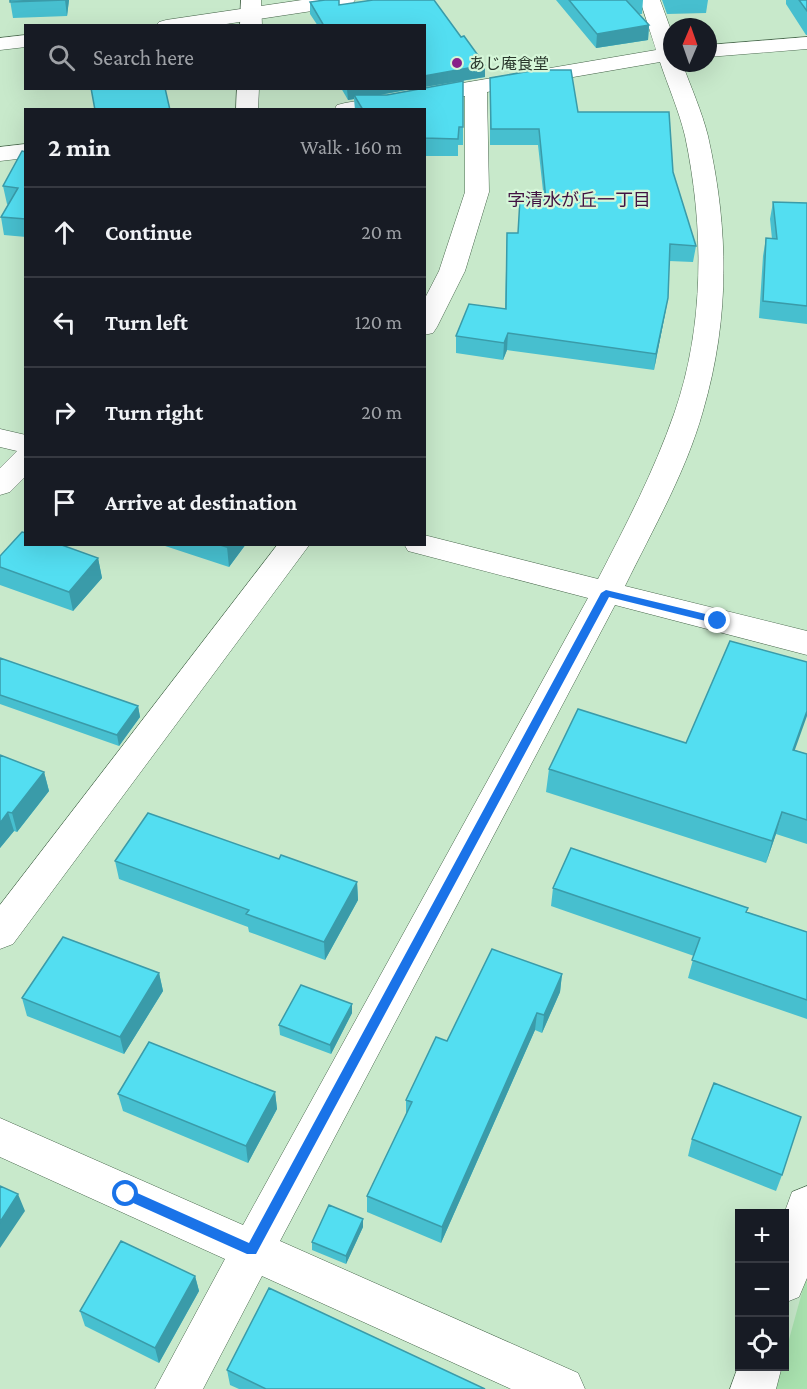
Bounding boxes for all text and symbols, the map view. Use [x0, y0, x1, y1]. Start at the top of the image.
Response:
north arrow [663, 18, 717, 72]
search box [24, 24, 426, 90]
icon: search [45, 41, 78, 74]
text: Search here [93, 45, 194, 70]
place label: あじ庵食堂 [469, 55, 549, 72]
marker: あじ庵食堂 [450, 56, 464, 70]
text: 2 min [48, 133, 111, 162]
text: Walk · 160 m [300, 136, 402, 158]
district label: 字清水が丘一丁目 [507, 190, 651, 210]
icon: ahead [48, 216, 81, 249]
text: Continue [105, 220, 192, 245]
text: 20 m [361, 221, 402, 243]
icon: left [48, 306, 81, 339]
text: Turn left [105, 310, 188, 335]
text: 120 m [355, 311, 402, 333]
icon: right [48, 396, 81, 429]
text: Turn right [105, 400, 203, 425]
text: 20 m [361, 401, 402, 423]
icon: arrive [48, 486, 81, 519]
text: Arrive at destination [105, 490, 297, 515]
route end [704, 607, 730, 633]
route start [112, 1180, 138, 1206]
map controls [735, 1209, 789, 1371]
button: + [735, 1209, 789, 1263]
button: − [735, 1263, 789, 1317]
button: locate [735, 1317, 789, 1371]

